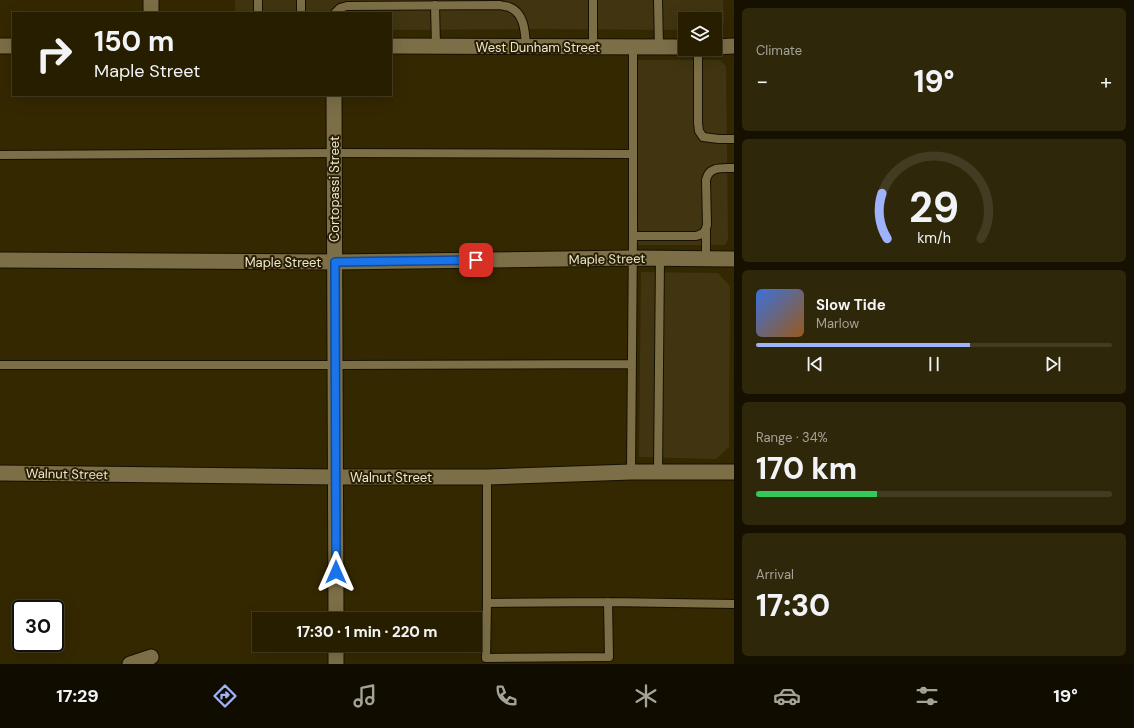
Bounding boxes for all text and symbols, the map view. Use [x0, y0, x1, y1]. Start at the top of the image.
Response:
map controls [678, 12, 722, 56]
button: layers [678, 12, 722, 56]
text: 150 m [94, 23, 174, 60]
icon: right [28, 28, 80, 80]
street label: West Dunham Street [476, 39, 600, 56]
text: Climate [756, 42, 802, 59]
text: Maple Street [94, 59, 200, 83]
text: 19° [913, 62, 955, 101]
text: − [756, 67, 768, 96]
text: + [1100, 67, 1112, 96]
street label: Cortopassi Street [326, 136, 343, 242]
text: 29 [909, 181, 959, 235]
text: km/h [917, 228, 951, 246]
pin [459, 243, 493, 277]
icon: arrive [465, 249, 487, 271]
street label: Maple Street [568, 250, 646, 268]
street label: Maple Street [245, 254, 321, 271]
text: Slow Tide [816, 295, 886, 315]
text: Marlow [816, 315, 859, 332]
icon: previous [804, 353, 826, 375]
icon: pause [923, 353, 945, 375]
icon: next [1042, 353, 1064, 375]
text: Range · 34% [756, 429, 828, 446]
text: 170 km [756, 449, 857, 488]
street label: Walnut Street [26, 465, 108, 483]
street label: Walnut Street [350, 469, 432, 486]
position arrow [315, 551, 357, 593]
text: Arrival [756, 566, 794, 583]
text: 17:30 [756, 586, 830, 625]
speed limit sign: 30 [12, 600, 64, 652]
text: 17:30 · 1 min · 220 m [296, 622, 438, 642]
icon: directions [211, 682, 239, 710]
icon: music [351, 682, 379, 710]
icon: phone [492, 682, 520, 710]
icon: climate [632, 682, 660, 710]
icon: car [773, 682, 801, 710]
icon: filters [913, 682, 941, 710]
text: 17:29 [56, 684, 99, 708]
text: 19° [1053, 684, 1078, 708]

